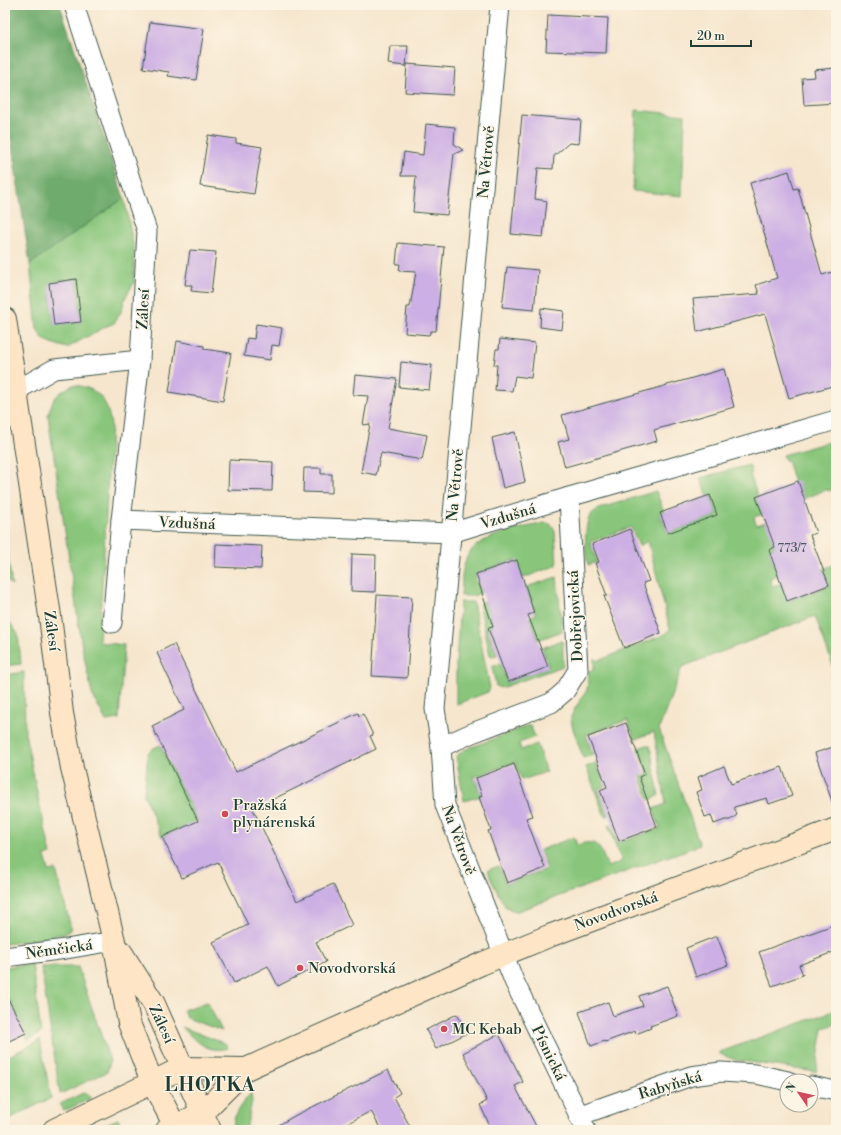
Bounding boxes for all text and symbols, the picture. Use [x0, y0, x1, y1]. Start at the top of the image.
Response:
scale bar [691, 22, 751, 48]
text: 20 m [697, 29, 725, 44]
street label: Na Větrově [474, 125, 499, 199]
street label: Zálesí [133, 287, 154, 330]
street label: Na Větrově [443, 448, 468, 522]
street label: Vzdušná [477, 499, 539, 534]
street label: Vzdušná [157, 513, 216, 534]
house number: 773/7 [777, 540, 807, 556]
street label: Dobřejovická [564, 569, 587, 662]
street label: Zálesí [39, 610, 64, 654]
place label: Pražská plynárenská [233, 796, 316, 832]
street label: Na Větrově [437, 803, 480, 878]
marker: Pražská plynárenská [220, 809, 230, 819]
street label: Novodvorská [572, 887, 661, 935]
street label: Němčická [24, 935, 94, 964]
place label: Novodvorská [308, 959, 396, 978]
marker: Novodvorská [295, 963, 305, 973]
street label: Zálesí [144, 1002, 179, 1048]
place label: MC Kebab [452, 1020, 522, 1039]
street label: Písnická [527, 1022, 570, 1084]
marker: MC Kebab [439, 1024, 449, 1034]
street label: Rabyňská [636, 1067, 705, 1104]
district label: LHOTKA [164, 1073, 256, 1097]
north arrow [779, 1073, 819, 1113]
text: N [783, 1080, 800, 1095]

